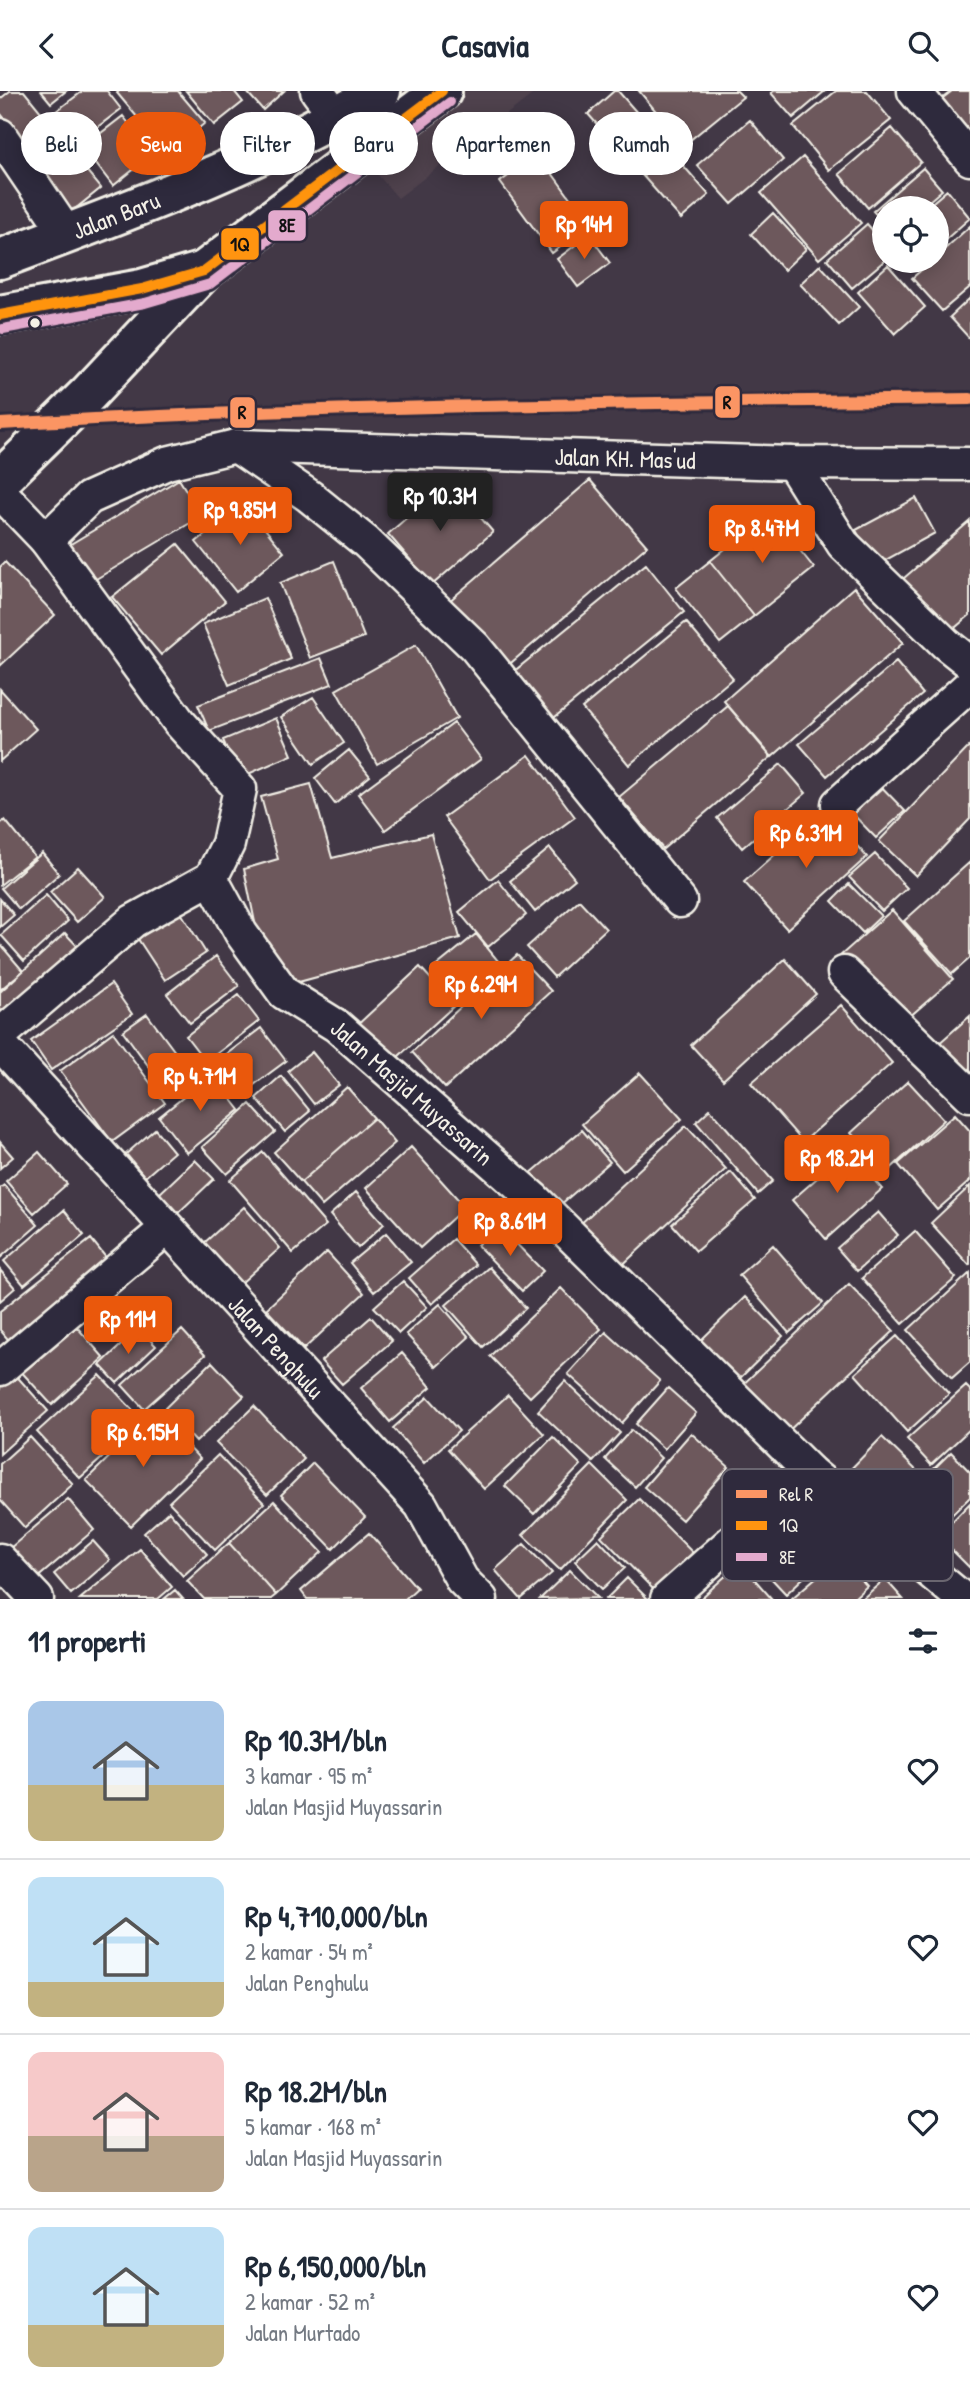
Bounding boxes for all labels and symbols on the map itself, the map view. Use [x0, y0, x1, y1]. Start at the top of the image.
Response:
street label: Jalan Baru [68, 183, 165, 246]
pin: Rp 14M [527, 201, 641, 261]
line badge: 8E [267, 209, 307, 242]
text: 8E [279, 212, 296, 238]
line badge: 1Q [220, 227, 260, 261]
text: 1Q [230, 231, 250, 257]
unlabelled marker [28, 316, 42, 330]
line badge: R [714, 385, 741, 419]
text: R [723, 389, 732, 415]
line badge: R [229, 396, 256, 429]
text: R [238, 399, 247, 425]
street label: Jalan KH. Mas'ud [554, 440, 696, 476]
pin: Rp 10.3M [368, 473, 512, 533]
pin: Rp 9.85M [168, 487, 312, 547]
pin: Rp 8.47M [690, 505, 834, 565]
pin: Rp 6.31M [734, 811, 878, 870]
pin: Rp 6.29M [409, 961, 553, 1021]
street label: Jalan Masjid Muyassarin [324, 1012, 500, 1172]
pin: Rp 4.71M [128, 1053, 272, 1113]
pin: Rp 18.2M [765, 1135, 909, 1195]
pin: Rp 8.61M [438, 1199, 582, 1258]
street label: Jalan Penghulu [221, 1288, 332, 1405]
pin: Rp 11M [71, 1297, 185, 1356]
pin: Rp 6.15M [71, 1409, 215, 1469]
legend [722, 1469, 953, 1581]
text: Rel R [779, 1481, 814, 1507]
text: 1Q [779, 1512, 798, 1538]
text: 8E [779, 1544, 796, 1570]

